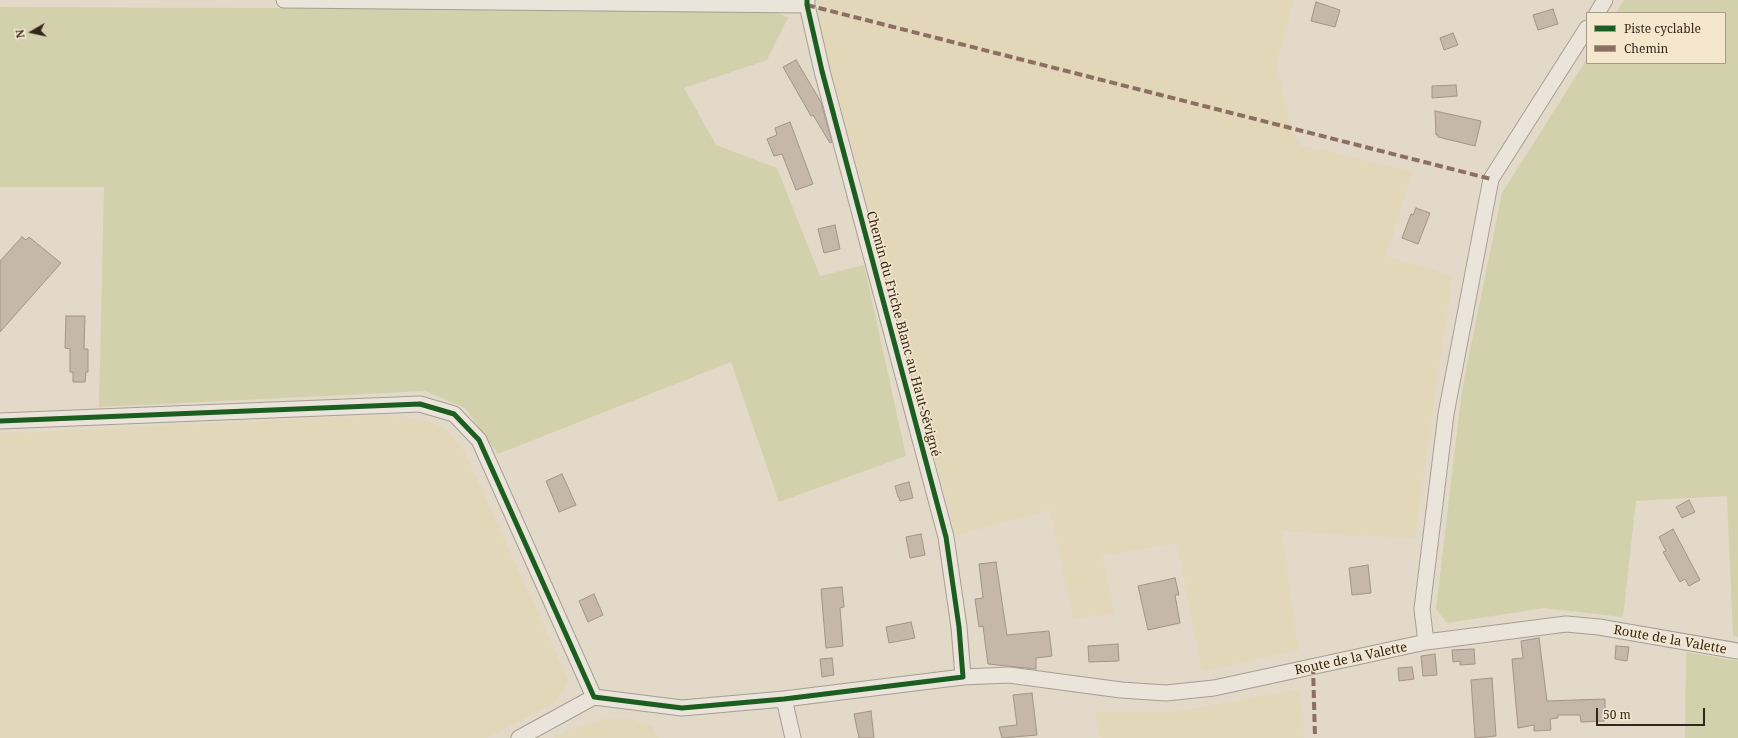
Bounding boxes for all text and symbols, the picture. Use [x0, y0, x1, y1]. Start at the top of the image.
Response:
north arrow [12, 12, 52, 52]
legend [1586, 12, 1726, 64]
text: Piste cyclable [1624, 20, 1701, 37]
text: N [12, 29, 28, 39]
text: Chemin [1624, 40, 1668, 57]
street label: Chemin du Friche Blanc au Haut-Sévigné [863, 210, 943, 458]
street label: Route de la Valette [1612, 622, 1728, 658]
street label: Route de la Valette [1293, 639, 1409, 679]
scale bar [1598, 700, 1707, 726]
text: 50 m [1603, 706, 1631, 723]

